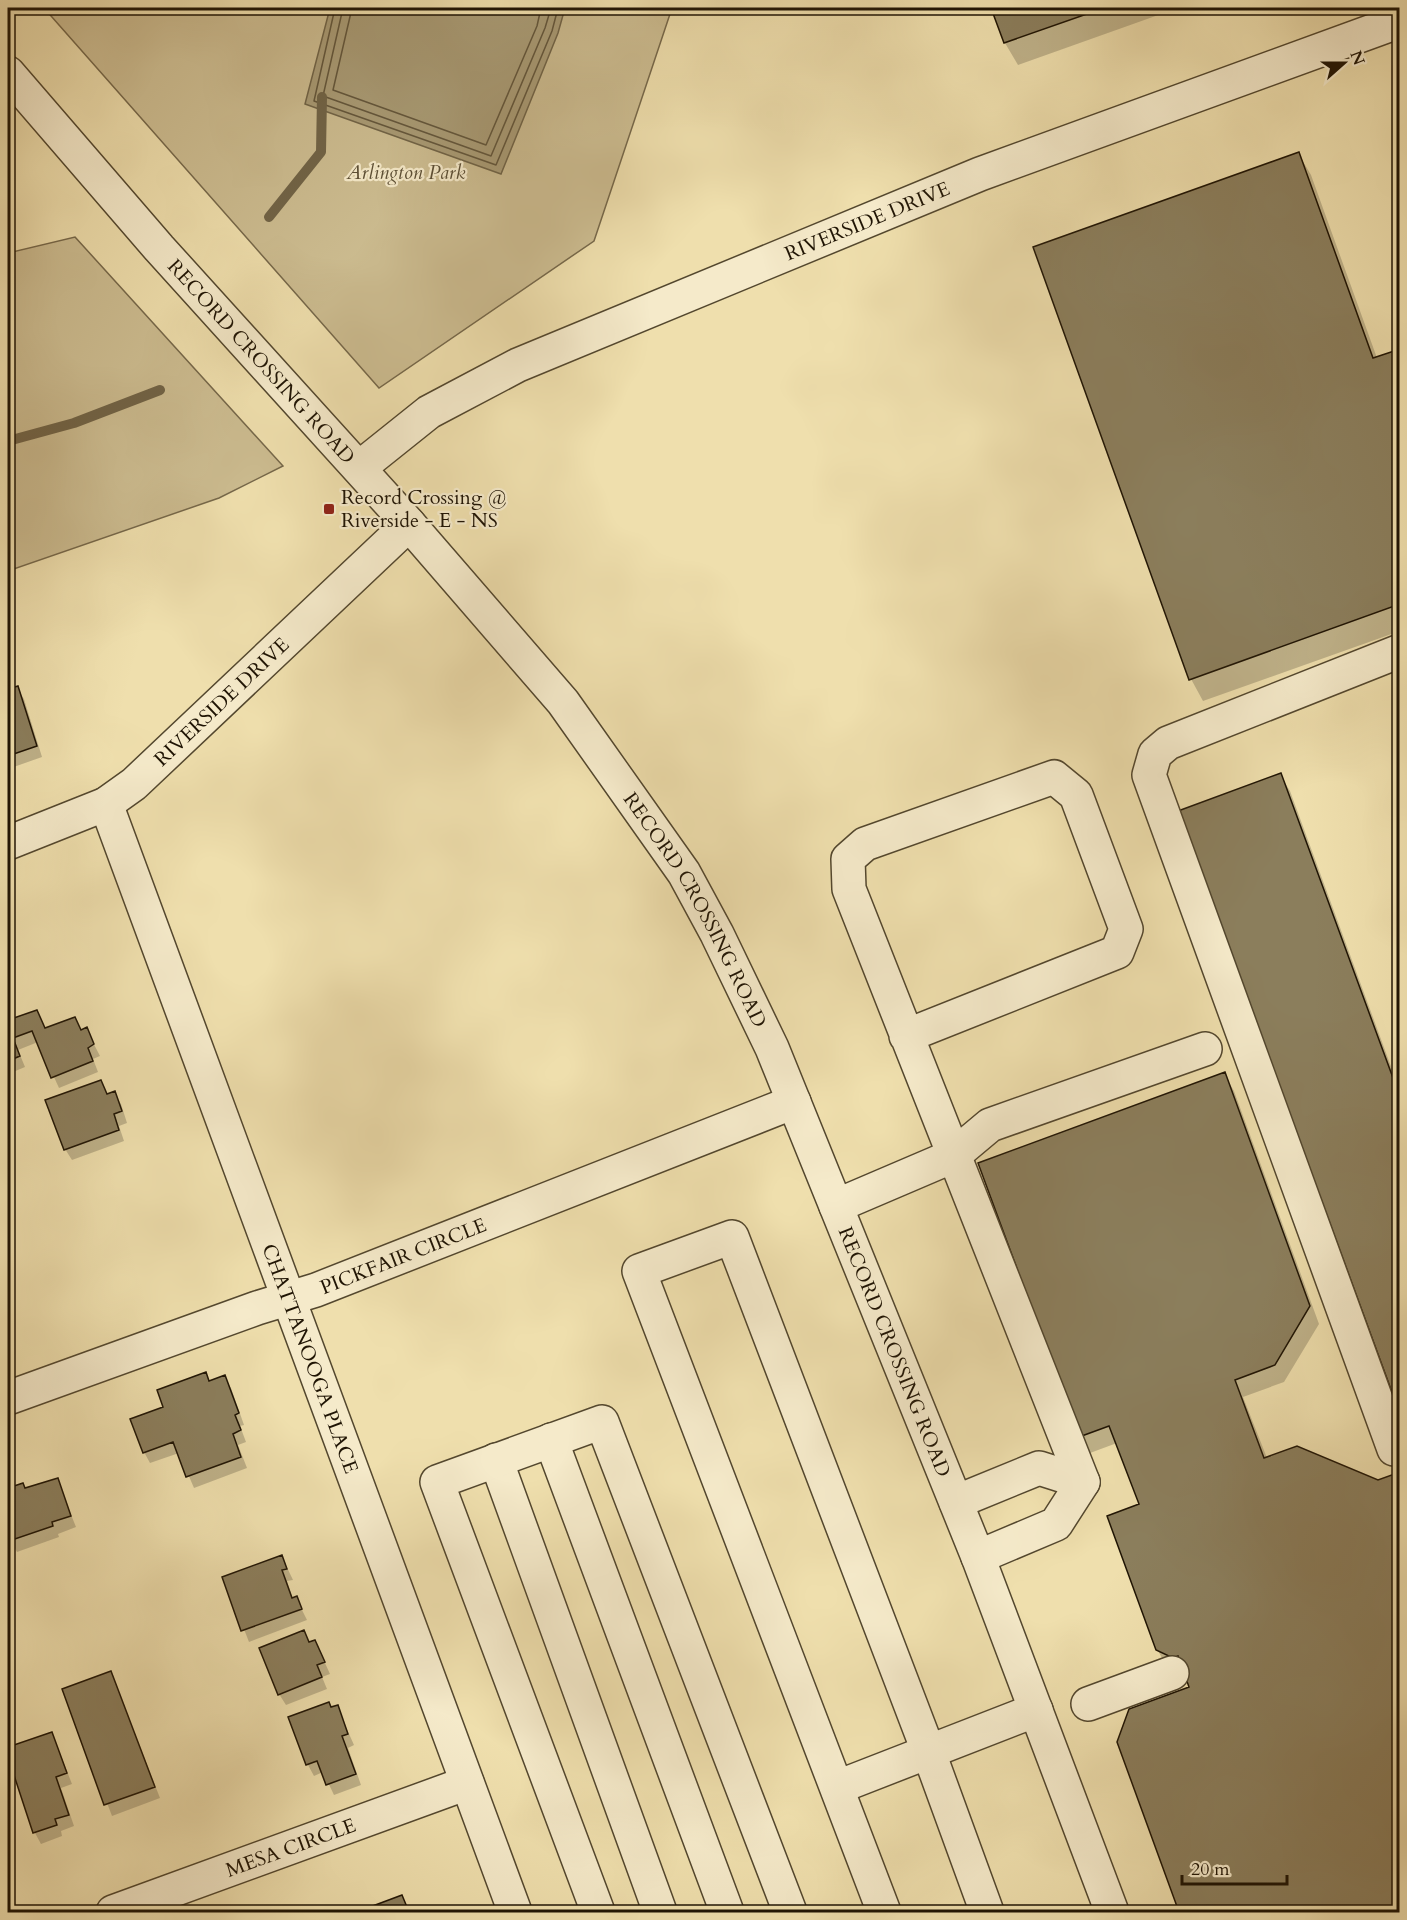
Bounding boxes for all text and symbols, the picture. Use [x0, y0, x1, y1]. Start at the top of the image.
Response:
north arrow [1314, 33, 1374, 93]
text: N [1344, 48, 1370, 69]
park label: Arlington Park [346, 159, 466, 186]
street label: RIVERSIDE DRIVE [781, 175, 954, 267]
street label: RECORD CROSSING ROAD [161, 253, 361, 470]
place label: Record Crossing @ Riverside - E - NS [341, 484, 507, 534]
marker: Record Crossing @ Riverside - E - NS [322, 502, 336, 516]
street label: RIVERSIDE DRIVE [148, 631, 295, 772]
street label: RECORD CROSSING ROAD [617, 787, 773, 1032]
street label: PICKFAIR CIRCLE [316, 1211, 490, 1301]
street label: RECORD CROSSING ROAD [832, 1223, 957, 1481]
street label: CHATTANOOGA PLACE [255, 1240, 365, 1477]
street label: MESA CIRCLE [222, 1812, 360, 1884]
scale bar [1182, 1848, 1287, 1886]
text: 20 m [1191, 1857, 1230, 1882]

